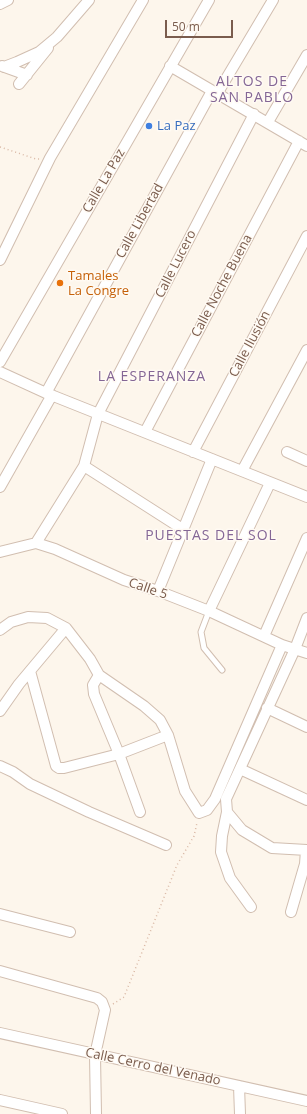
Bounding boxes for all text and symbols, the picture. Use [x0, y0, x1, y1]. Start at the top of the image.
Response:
scale bar [167, 12, 235, 38]
text: 50 m [172, 18, 200, 35]
district label: ALTOS DE SAN PABLO [210, 74, 294, 106]
place label: La Paz [157, 118, 196, 134]
marker: La Paz [144, 121, 154, 131]
street label: Calle La Paz [79, 146, 129, 216]
street label: Calle Libertad [113, 181, 167, 261]
street label: Calle Lucero [152, 227, 200, 301]
street label: Calle Noche Buena [188, 232, 256, 340]
place label: Tamales La Congre [68, 268, 129, 299]
marker: Tamales La Congre [55, 278, 65, 288]
street label: Calle Ilusión [226, 308, 274, 380]
district label: LA ESPERANZA [98, 369, 206, 385]
district label: PUESTAS DEL SOL [145, 528, 277, 544]
street label: Calle 5 [127, 575, 169, 603]
street label: Calle Cerro del Venado [84, 1045, 222, 1089]

